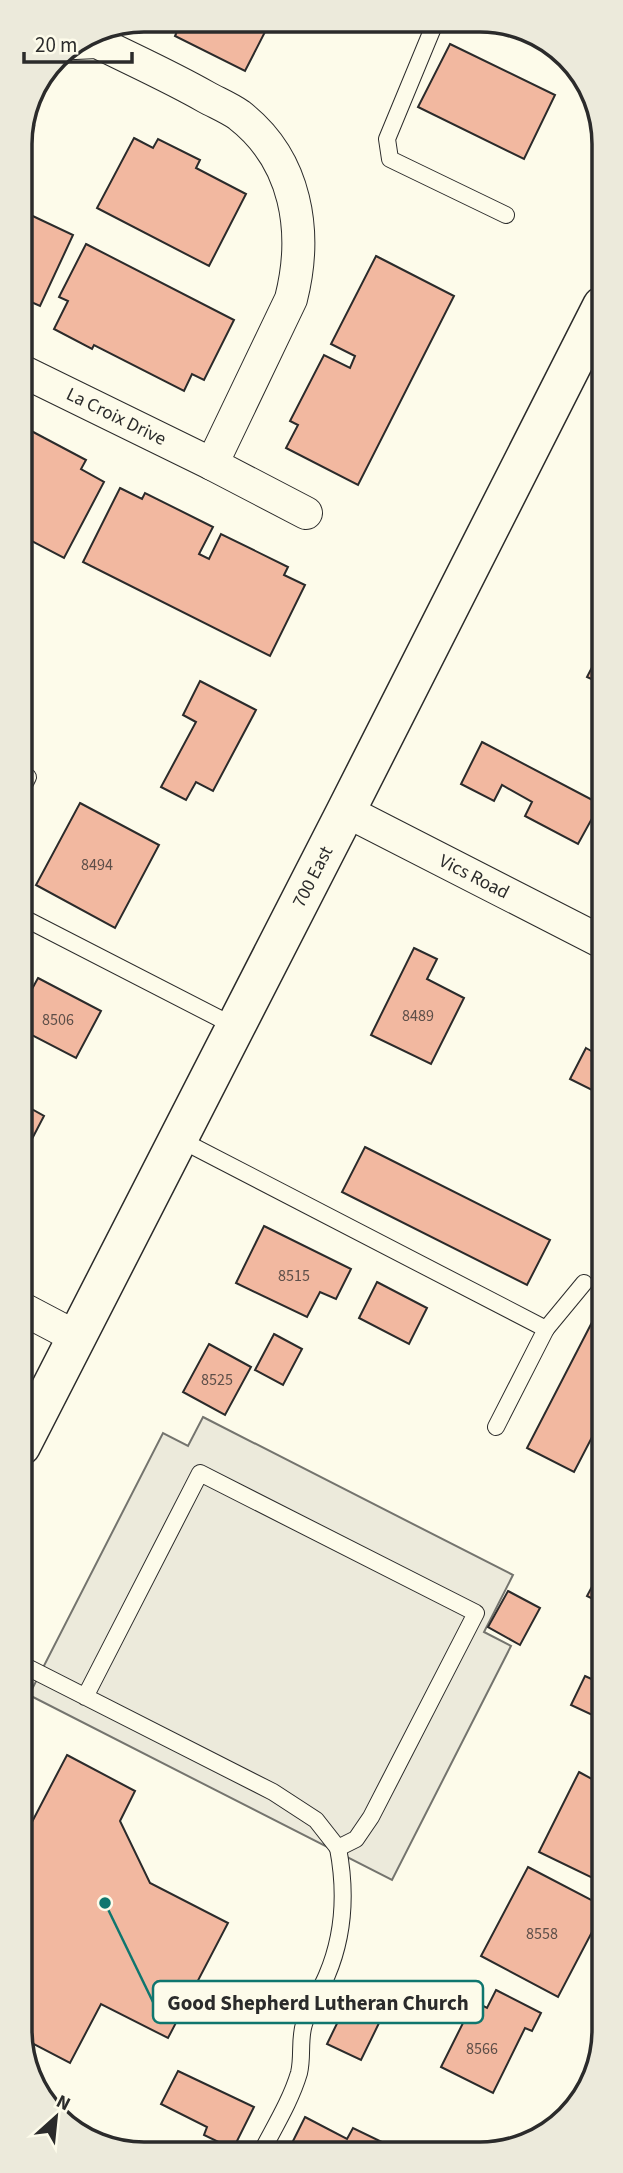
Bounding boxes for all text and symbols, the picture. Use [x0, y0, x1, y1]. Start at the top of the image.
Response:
scale bar [24, 21, 133, 65]
text: 20 m [35, 30, 77, 60]
street label: La Croix Drive [61, 381, 171, 453]
street label: 700 East [286, 841, 340, 912]
street label: Vics Road [434, 848, 514, 906]
house number: 8494 [81, 854, 113, 876]
house number: 8489 [402, 1005, 434, 1027]
house number: 8506 [42, 1009, 74, 1031]
house number: 8515 [278, 1265, 310, 1287]
house number: 8525 [201, 1369, 233, 1391]
house number: 8558 [526, 1923, 558, 1945]
callout: Good Shepherd Lutheran Church [153, 1981, 483, 2023]
text: Good Shepherd Lutheran Church [167, 1988, 469, 2018]
house number: 8566 [466, 2038, 498, 2060]
north arrow [21, 2082, 91, 2152]
text: N [51, 2088, 75, 2118]

